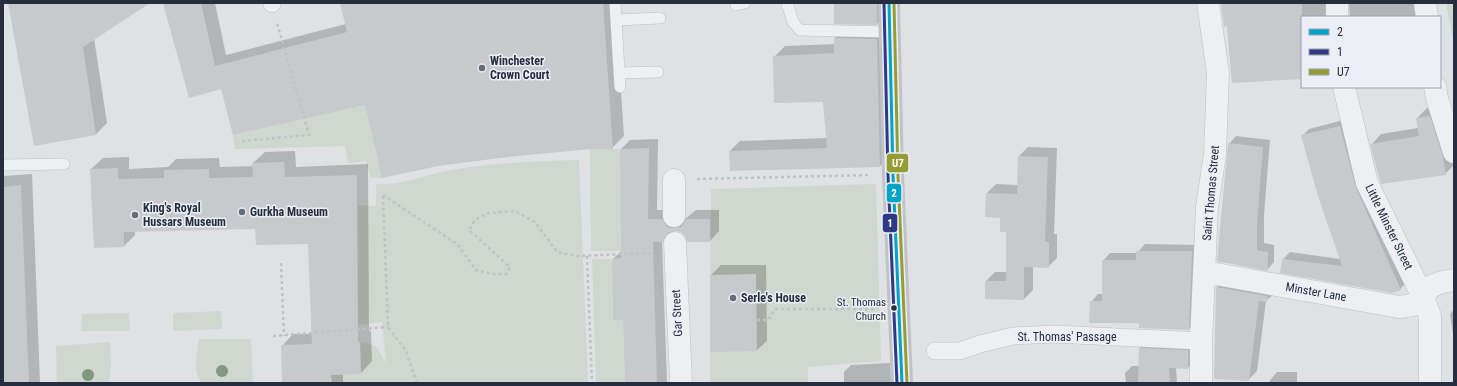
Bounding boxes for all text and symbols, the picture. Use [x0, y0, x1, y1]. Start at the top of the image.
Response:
legend [1301, 16, 1441, 88]
text: 2 [1337, 25, 1343, 39]
text: 1 [1337, 45, 1343, 59]
place label: Winchester Crown Court [490, 54, 550, 82]
marker: Winchester Crown Court [477, 63, 487, 73]
text: U7 [1337, 65, 1350, 79]
street label: Saint Thomas Street [1200, 144, 1222, 241]
line badge: U7 [886, 153, 909, 173]
text: U7 [892, 157, 904, 170]
street label: Little Minster Street [1362, 182, 1416, 272]
line badge: 2 [886, 183, 902, 203]
text: 2 [891, 187, 897, 200]
place label: King's Royal Hussars Museum [143, 201, 226, 229]
place label: Gurkha Museum [250, 205, 328, 219]
marker: Gurkha Museum [237, 207, 247, 217]
marker: King's Royal Hussars Museum [130, 210, 140, 220]
line badge: 1 [882, 213, 898, 233]
text: 1 [887, 217, 893, 230]
street label: Minster Lane [1284, 280, 1348, 304]
street label: Gar Street [669, 289, 685, 337]
place label: Serle's House [741, 291, 806, 305]
marker: Serle's House [728, 293, 738, 303]
place label: St. Thomas Church [837, 296, 886, 323]
marker: St. Thomas Church [889, 303, 899, 313]
street label: St. Thomas' Passage [1017, 330, 1117, 344]

